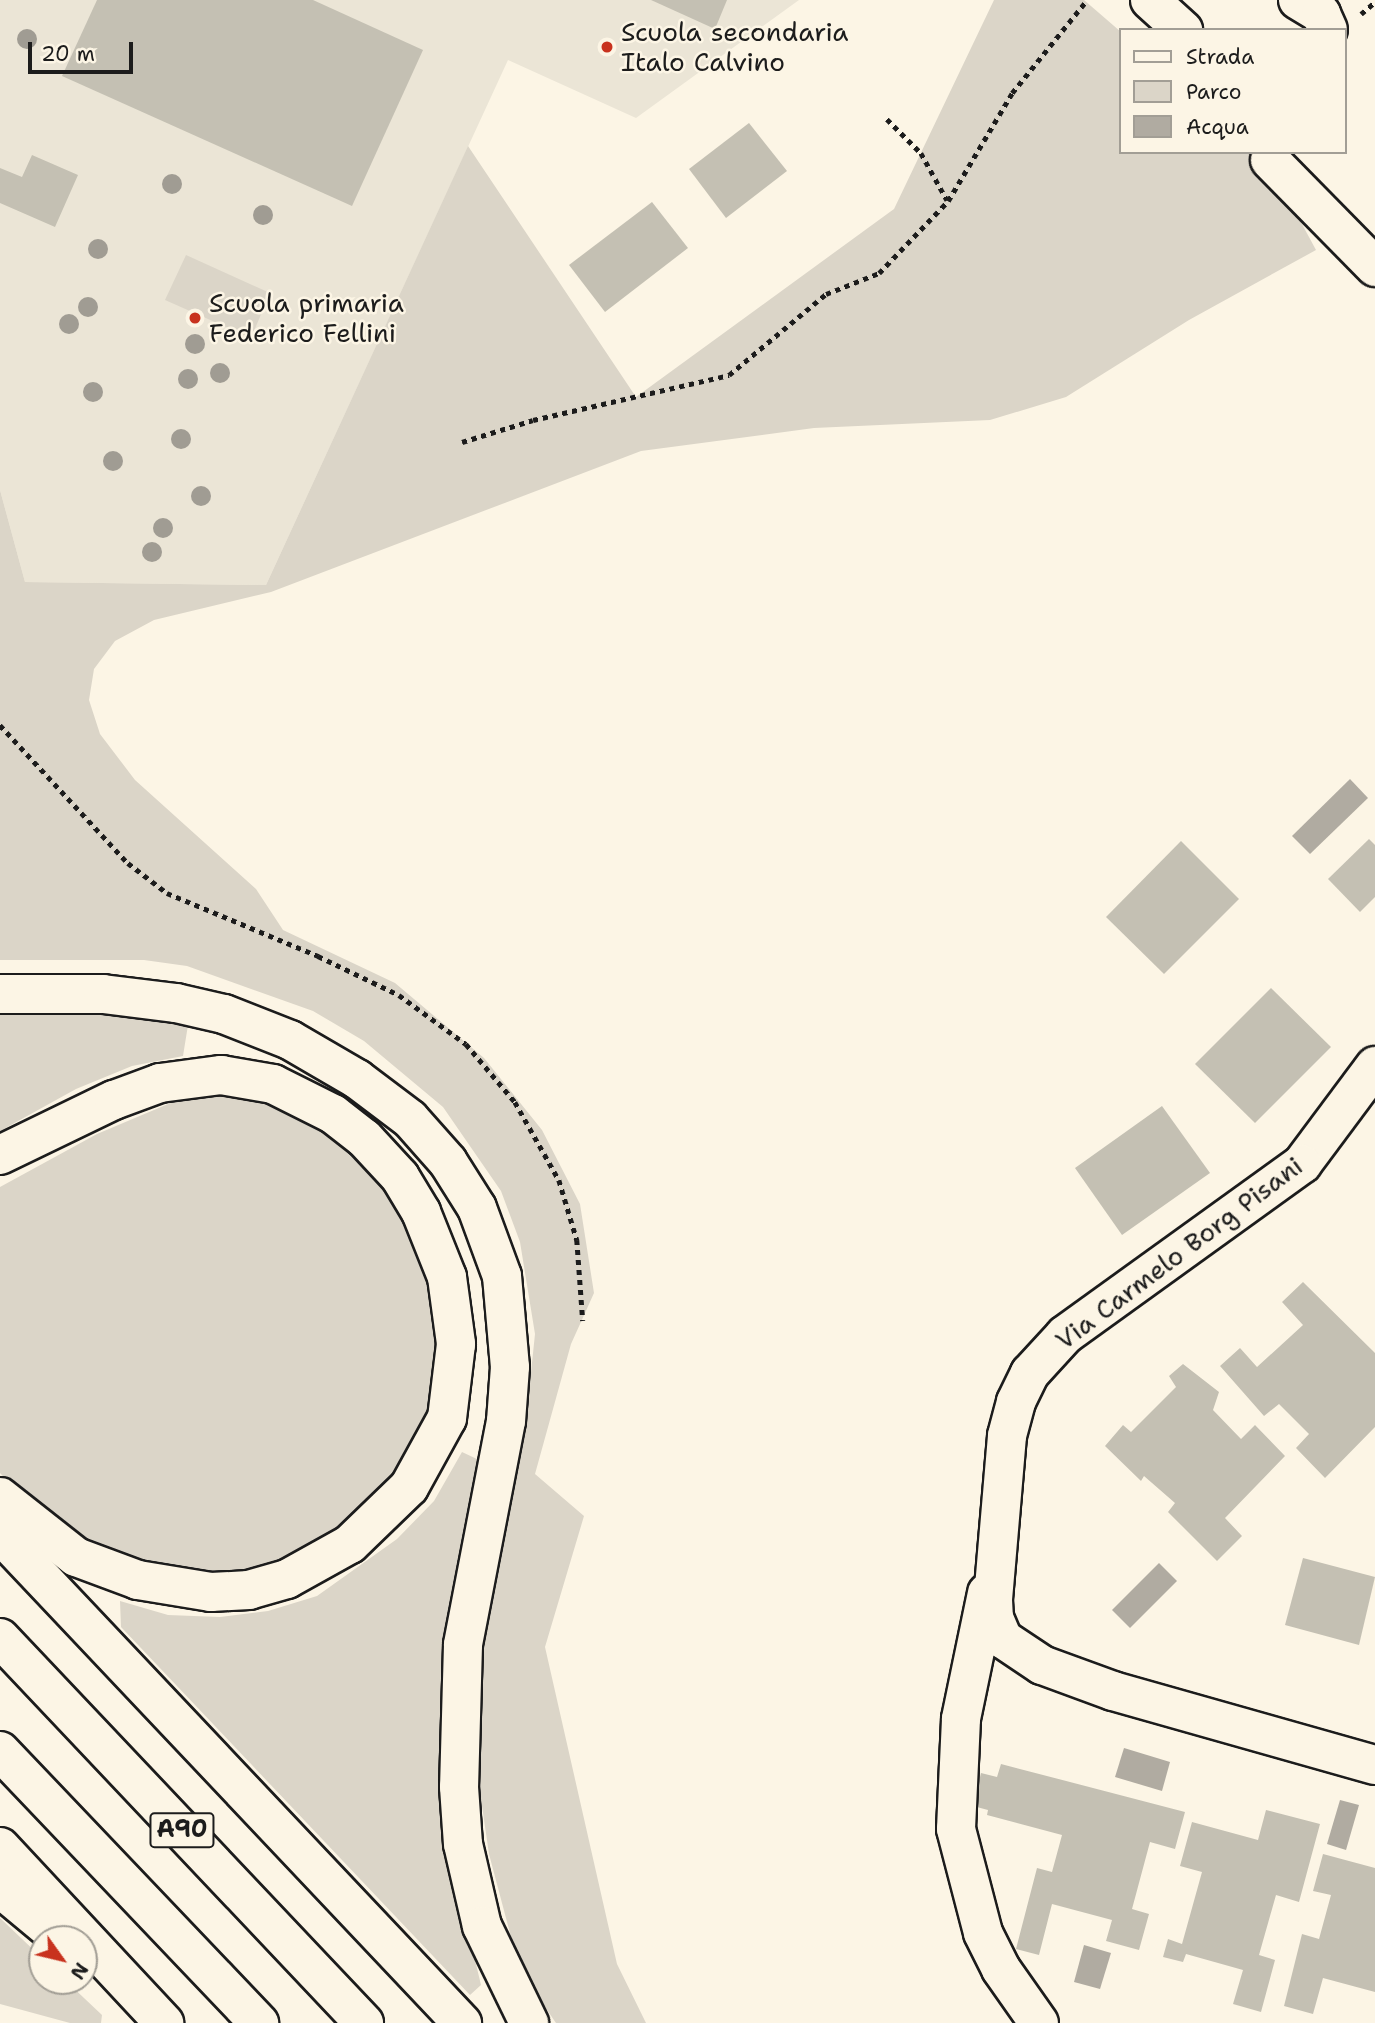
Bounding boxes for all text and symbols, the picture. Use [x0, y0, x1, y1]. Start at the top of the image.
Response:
place label: Scuola secondaria Italo Calvino [621, 16, 849, 78]
scale bar [32, 28, 136, 72]
legend [1120, 28, 1347, 154]
marker: Scuola secondaria Italo Calvino [599, 39, 615, 55]
text: 20 m [41, 40, 95, 68]
text: Strada [1186, 43, 1254, 71]
text: Parco [1186, 78, 1241, 106]
text: Acqua [1186, 113, 1249, 141]
place label: Scuola primaria Federico Fellini [209, 287, 404, 348]
marker: Scuola primaria Federico Fellini [187, 310, 203, 326]
street label: Via Carmelo Borg Pisani [1049, 1150, 1309, 1356]
road number: A90 [149, 1810, 215, 1851]
north arrow [28, 1925, 98, 1995]
text: N [65, 1958, 94, 1984]

